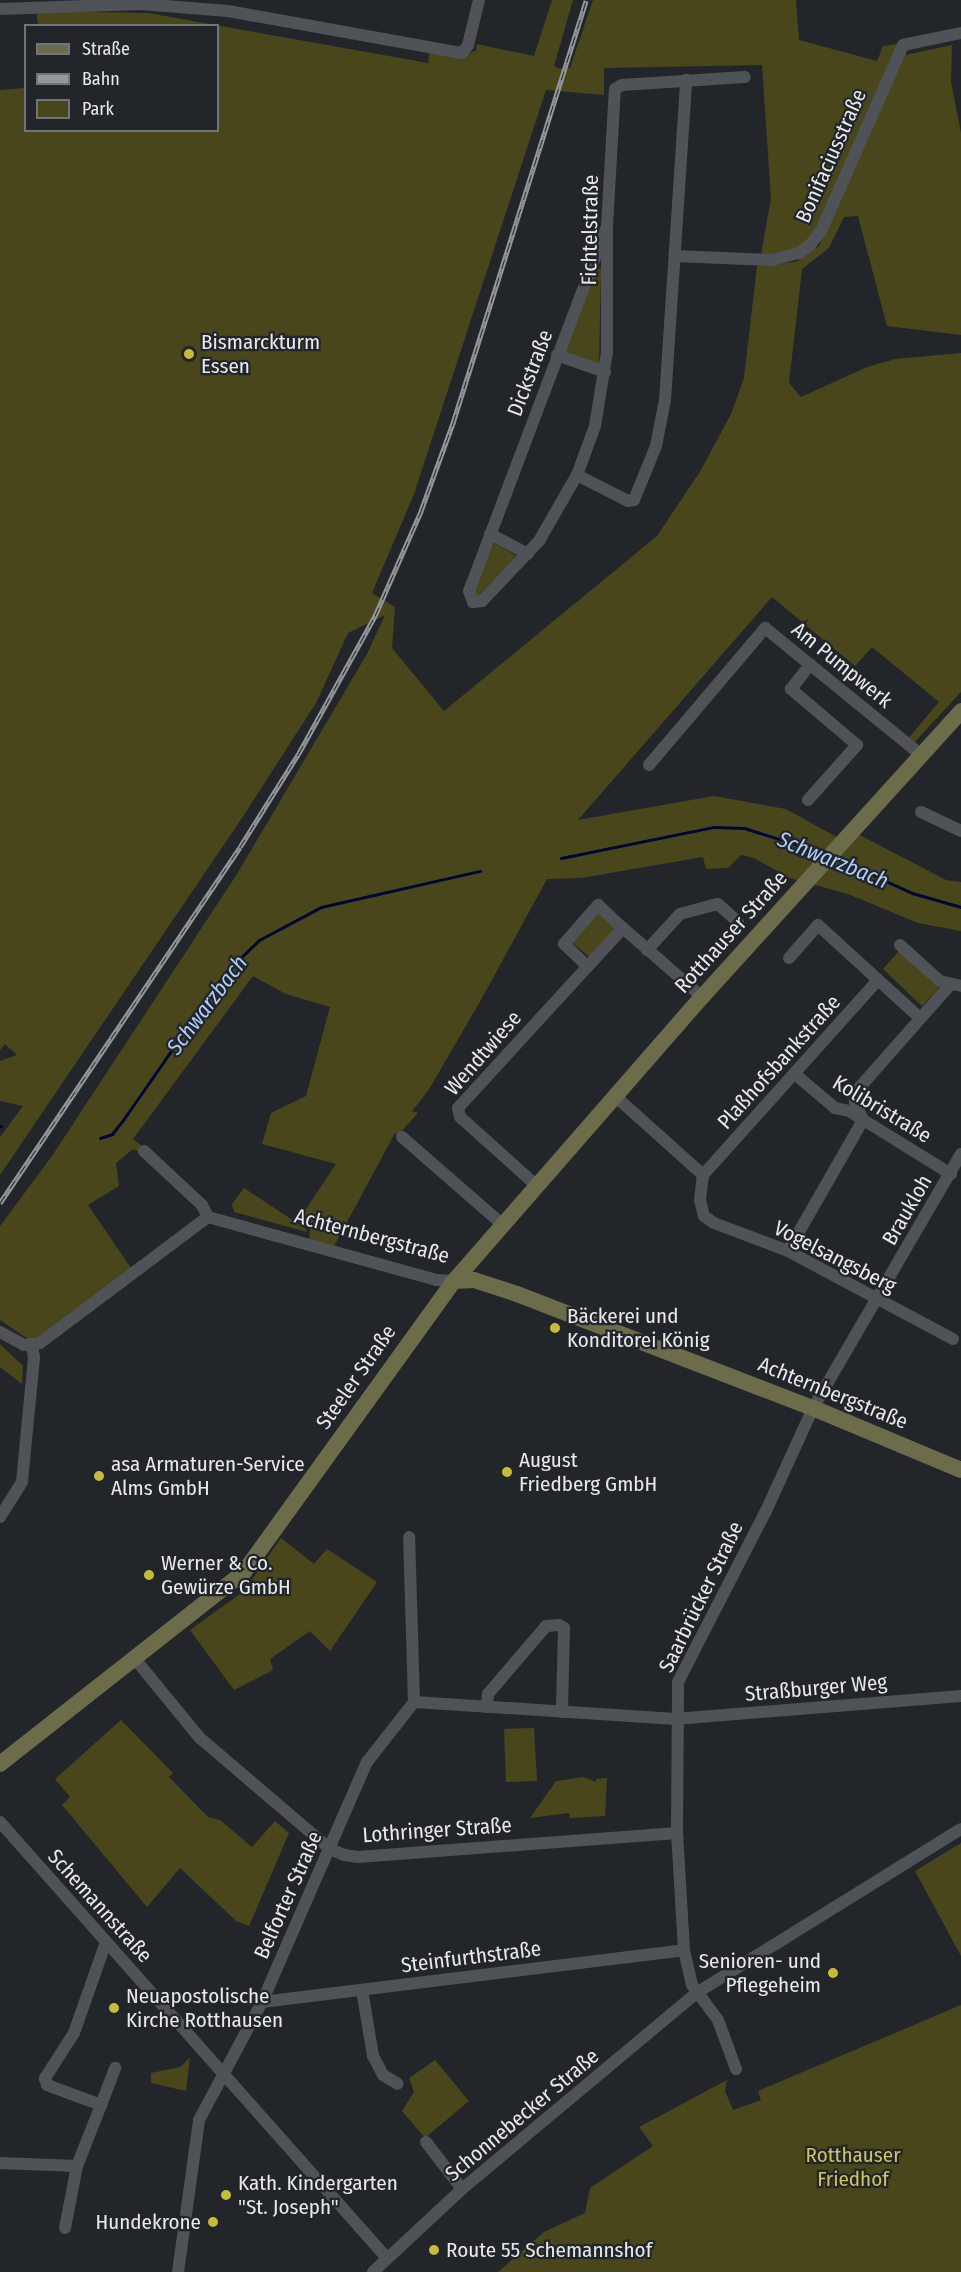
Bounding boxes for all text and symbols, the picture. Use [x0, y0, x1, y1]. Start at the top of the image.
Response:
legend [24, 24, 219, 132]
text: Straße [82, 38, 130, 60]
text: Bahn [82, 68, 120, 90]
street label: Bonifaciusstraße [790, 85, 872, 227]
text: Park [82, 98, 114, 120]
street label: Fichtelstraße [576, 174, 604, 286]
street label: Dickstraße [502, 326, 558, 420]
place label: Bismarckturm Essen [201, 329, 320, 379]
marker: Bismarckturm Essen [182, 347, 196, 361]
street label: Am Pumpwerk [787, 617, 897, 713]
water label: Schwarzbach [774, 826, 892, 894]
street label: Rotthauser Straße [670, 866, 792, 998]
water label: Schwarzbach [161, 950, 253, 1060]
street label: Plaßhofsbankstraße [712, 990, 846, 1134]
street label: Wendtwiese [439, 1006, 527, 1100]
street label: Kolibristraße [828, 1070, 936, 1148]
street label: Braukloh [877, 1170, 937, 1250]
street label: Achternbergstraße [292, 1203, 452, 1269]
street label: Vogelsangsberg [770, 1215, 900, 1299]
place label: Bäckerei und Konditorei König [567, 1303, 710, 1353]
street label: Steeler Straße [311, 1320, 401, 1434]
marker: Bäckerei und Konditorei König [548, 1321, 562, 1335]
street label: Achternbergstraße [755, 1352, 911, 1434]
place label: August Friedberg GmbH [519, 1447, 657, 1497]
place label: asa Armaturen-Service Alms GmbH [111, 1451, 305, 1501]
marker: August Friedberg GmbH [500, 1465, 514, 1479]
marker: asa Armaturen-Service Alms GmbH [92, 1469, 106, 1483]
street label: Saarbrücker Straße [654, 1517, 748, 1677]
place label: Werner & Co. Gewürze GmbH [161, 1550, 291, 1600]
marker: Werner & Co. Gewürze GmbH [142, 1568, 156, 1582]
street label: Straßburger Weg [744, 1669, 888, 1707]
street label: Lothringer Straße [362, 1812, 512, 1848]
street label: Belforter Straße [249, 1827, 327, 1963]
street label: Schemannstraße [43, 1844, 157, 1968]
street label: Steinfurthstraße [400, 1936, 542, 1978]
place label: Senioren- und Pflegeheim [699, 1948, 821, 1998]
marker: Senioren- und Pflegeheim [826, 1966, 840, 1980]
place label: Neuapostolische Kirche Rotthausen [126, 1983, 283, 2033]
marker: Neuapostolische Kirche Rotthausen [107, 2001, 121, 2015]
street label: Schonnebecker Straße [440, 2043, 604, 2187]
park label: Rotthauser Friedhof [806, 2142, 900, 2192]
place label: Kath. Kindergarten "St. Joseph" [238, 2170, 398, 2220]
marker: Kath. Kindergarten "St. Joseph" [219, 2188, 233, 2202]
place label: Hundekrone [96, 2209, 201, 2235]
marker: Hundekrone [206, 2215, 220, 2229]
place label: Route 55 Schemannshof [446, 2237, 652, 2263]
marker: Route 55 Schemannshof [427, 2243, 441, 2257]

